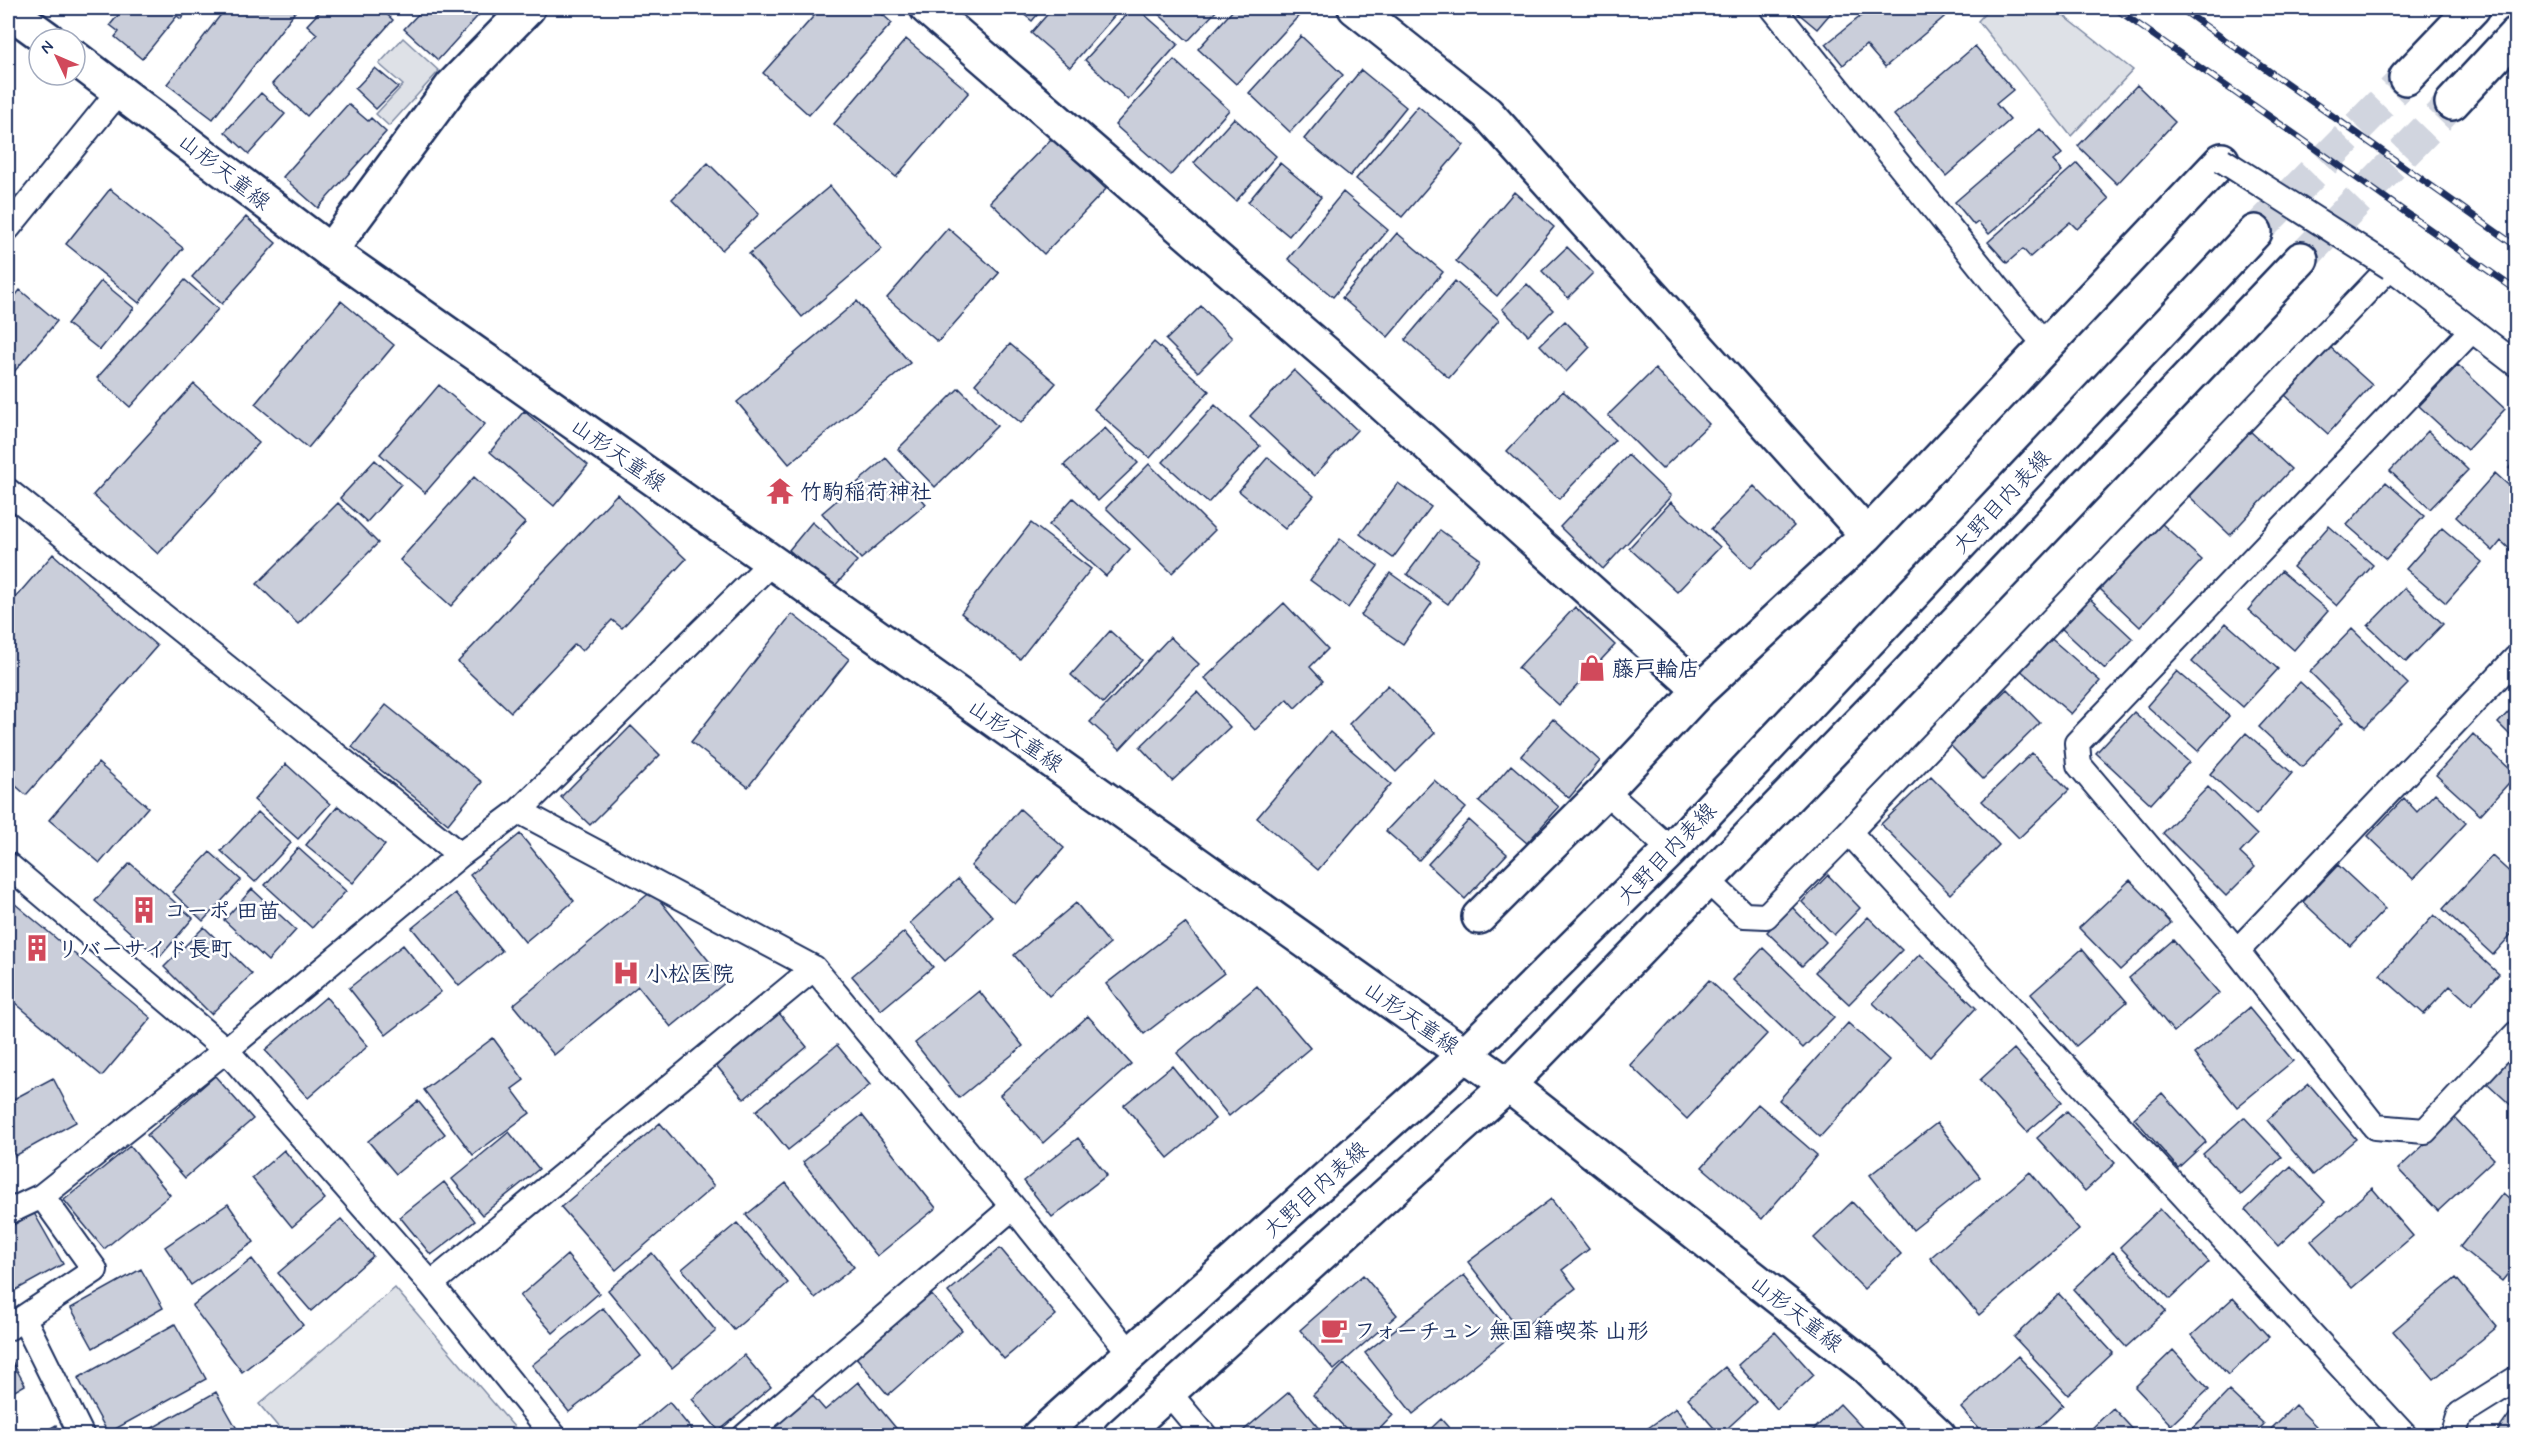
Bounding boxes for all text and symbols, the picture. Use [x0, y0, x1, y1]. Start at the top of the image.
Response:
north arrow [27, 27, 87, 87]
text: N [36, 36, 59, 59]
street label: 山形天童線 [172, 128, 276, 217]
street label: 山形天童線 [565, 413, 671, 499]
street label: 大野目内表線 [1947, 445, 2058, 560]
temple icon: 竹駒稲荷神社 [765, 476, 795, 506]
place label: 竹駒稲荷神社 [800, 479, 932, 507]
shop icon: 藤戸輪店 [1577, 653, 1607, 683]
place label: 藤戸輪店 [1612, 656, 1700, 684]
street label: 山形天童線 [962, 694, 1068, 780]
street label: 大野目内表線 [1612, 797, 1723, 912]
building icon: コーポ 田苗 [129, 895, 159, 925]
place label: コーポ 田苗 [164, 898, 280, 926]
building icon: リバーサイド長町 [22, 933, 52, 963]
place label: リバーサイド長町 [57, 936, 233, 964]
hospital icon: 小松医院 [611, 958, 641, 988]
place label: 小松医院 [646, 961, 734, 989]
street label: 山形天童線 [1358, 976, 1464, 1062]
street label: 大野目内表線 [1258, 1136, 1375, 1245]
street label: 山形天童線 [1744, 1270, 1848, 1359]
cafe icon: フォーチュン 無国籍喫茶 山形 [1319, 1315, 1349, 1345]
place label: フォーチュン 無国籍喫茶 山形 [1354, 1318, 1649, 1346]

